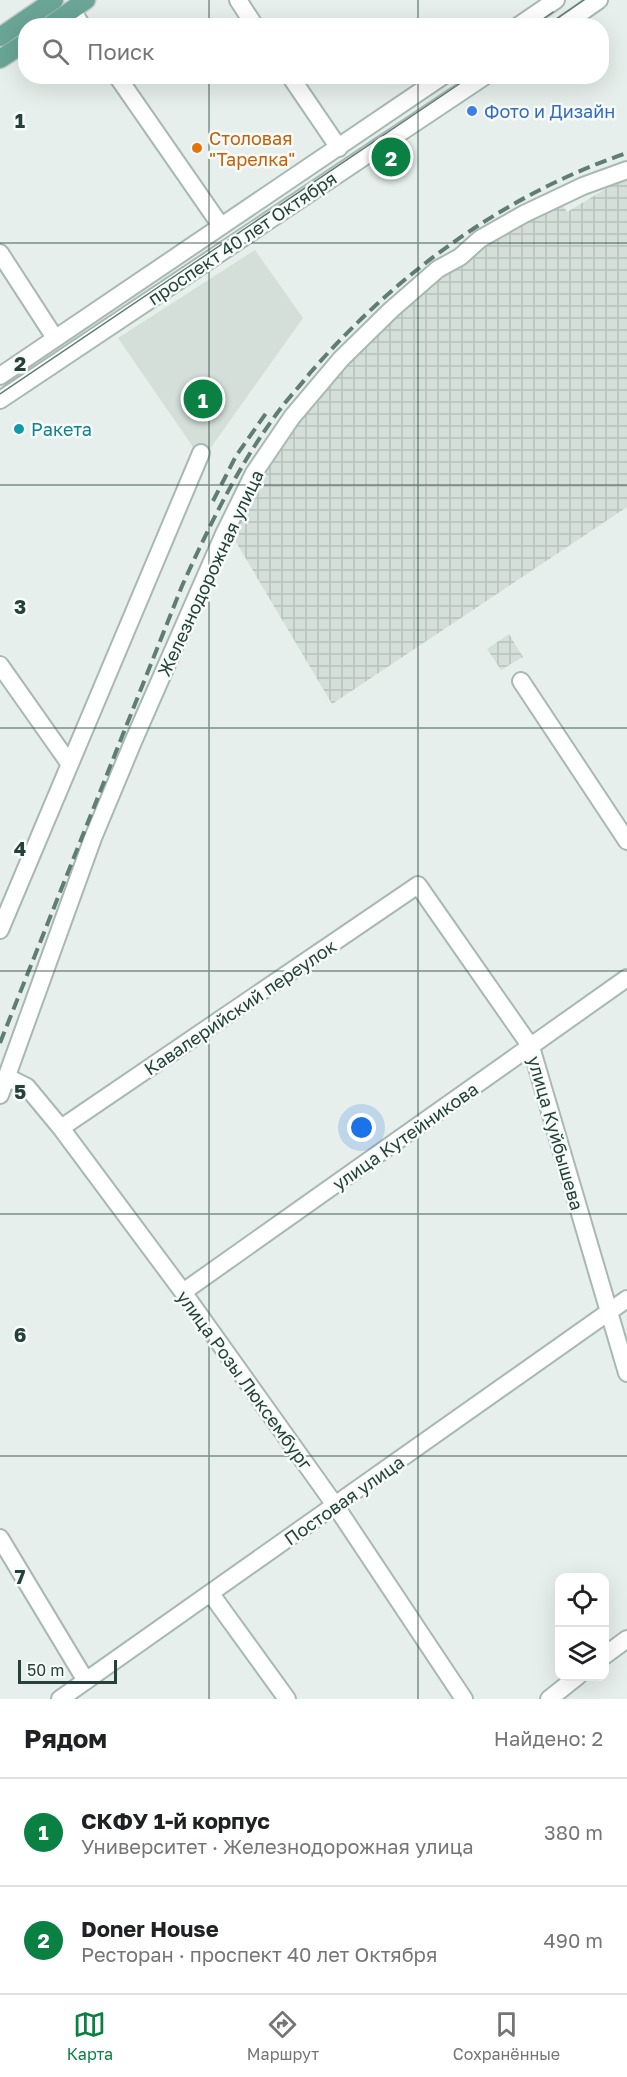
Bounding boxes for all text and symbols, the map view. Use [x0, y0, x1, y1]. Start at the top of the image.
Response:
search box [18, 18, 609, 84]
icon: search [39, 35, 72, 68]
text: Поиск [87, 38, 155, 65]
place label: Фото и Дизайн [484, 100, 615, 122]
marker: Фото и Дизайн [465, 104, 479, 118]
text: 1 [15, 108, 25, 132]
place label: Столовая "Тарелка" [209, 127, 295, 170]
pin: 2 [372, 134, 410, 180]
marker: Столовая "Тарелка" [190, 141, 204, 155]
street label: проспект 40 лет Октября [144, 167, 340, 309]
text: 2 [14, 351, 26, 375]
pin: 1 [184, 376, 222, 422]
place label: Ракета [31, 418, 92, 440]
marker: Ракета [12, 422, 26, 436]
street label: Железнодорожная улица [152, 466, 268, 680]
text: 3 [14, 594, 26, 618]
text: 4 [14, 836, 26, 860]
street label: Кавалерийский переулок [140, 934, 340, 1080]
street label: улица Куйбышева [523, 1053, 589, 1213]
street label: улица Кутейникова [328, 1077, 482, 1195]
text: 5 [14, 1079, 26, 1103]
your location [347, 1113, 376, 1142]
street label: улица Розы Люксембург [172, 1286, 318, 1474]
text: 6 [14, 1322, 26, 1346]
street label: Постовая улица [280, 1450, 408, 1550]
text: 7 [15, 1564, 26, 1588]
map controls [555, 1573, 609, 1681]
button: locate [555, 1573, 609, 1627]
button: layers [555, 1627, 609, 1681]
scale bar [18, 1657, 117, 1684]
text: 50 m [27, 1660, 64, 1680]
text: Рядом [24, 1723, 107, 1754]
text: Найдено: 2 [494, 1726, 603, 1750]
text: СКФУ 1-й корпус [81, 1807, 270, 1834]
text: 1 [38, 1820, 49, 1844]
text: 380 m [544, 1820, 603, 1844]
text: Университет · Железнодорожная улица [81, 1834, 474, 1858]
text: Doner House [81, 1915, 219, 1942]
text: 2 [37, 1928, 50, 1952]
text: 490 m [544, 1928, 603, 1952]
text: Ресторан · проспект 40 лет Октября [81, 1942, 437, 1966]
tab: Карта [67, 2008, 113, 2064]
tab: Маршрут [247, 2008, 319, 2064]
tab: Сохранённые [453, 2008, 560, 2064]

